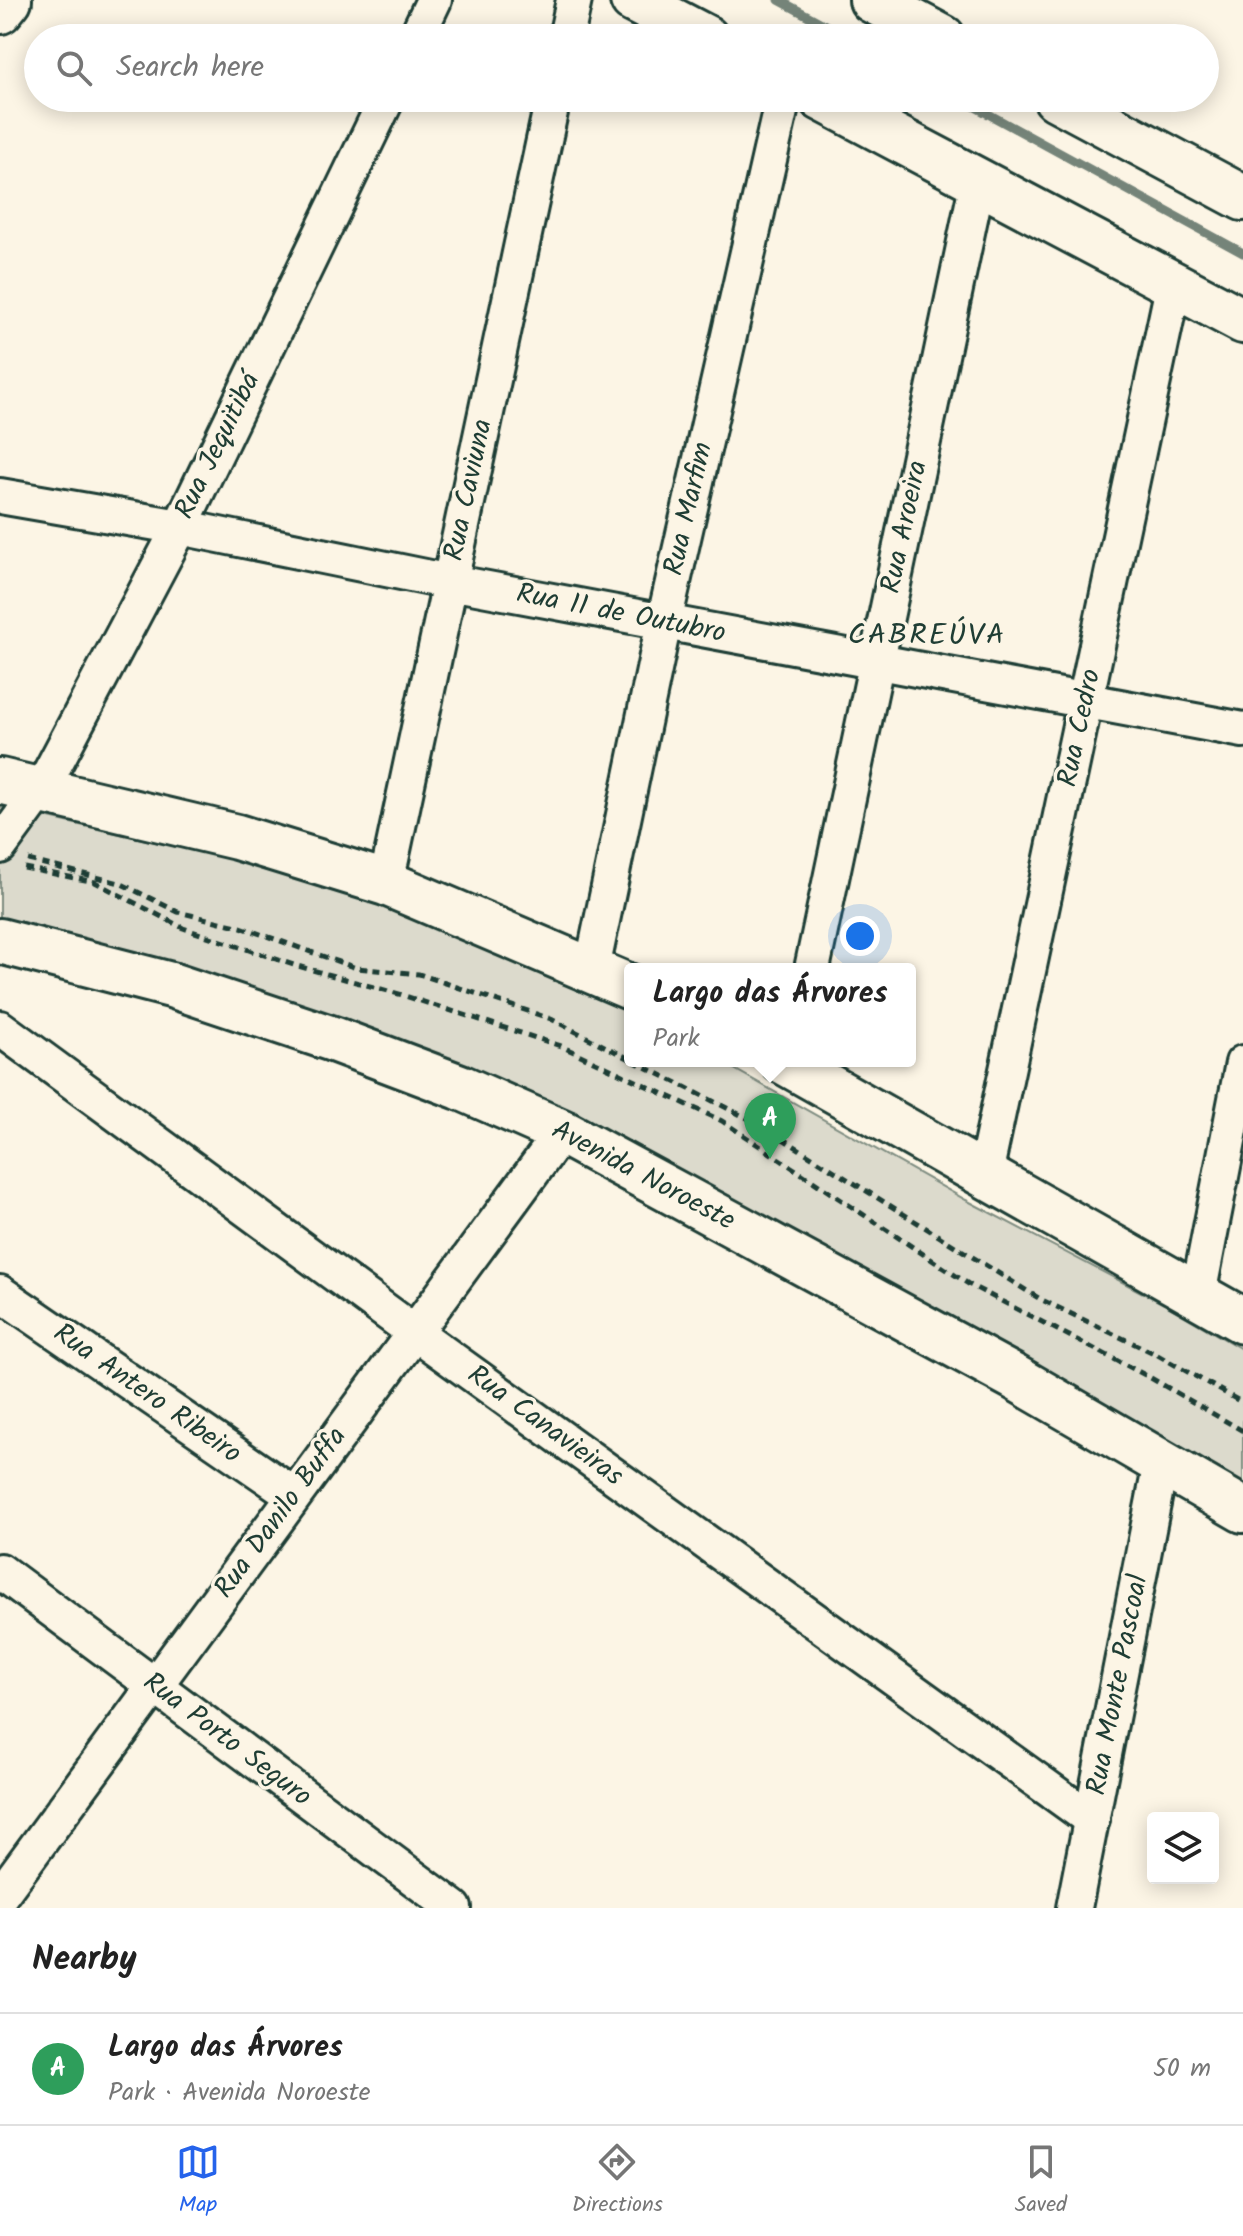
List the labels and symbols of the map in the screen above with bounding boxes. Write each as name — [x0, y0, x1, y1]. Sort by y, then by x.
street label: Rua Jequitibá — [163, 362, 274, 527]
street label: Rua Caviuna — [432, 415, 506, 565]
street label: Rua Marfim — [652, 438, 726, 580]
street label: Rua Aroeira — [869, 456, 941, 598]
street label: Rua 11 de Outubro — [512, 572, 730, 656]
district label: CABREÚVA — [848, 612, 1006, 660]
street label: Rua Cedro — [1046, 665, 1114, 791]
your location — [840, 916, 880, 956]
pin: A — [744, 1093, 796, 1159]
street label: Avenida Noroeste — [543, 1109, 743, 1244]
street label: Rua Antero Ribeiro — [43, 1312, 251, 1476]
street label: Rua Canavieiras — [457, 1354, 633, 1498]
street label: Rua Danilo Buffa — [203, 1418, 359, 1608]
street label: Rua Monte Pascoal — [1075, 1571, 1161, 1799]
street label: Rua Porto Seguro — [133, 1661, 321, 1819]

